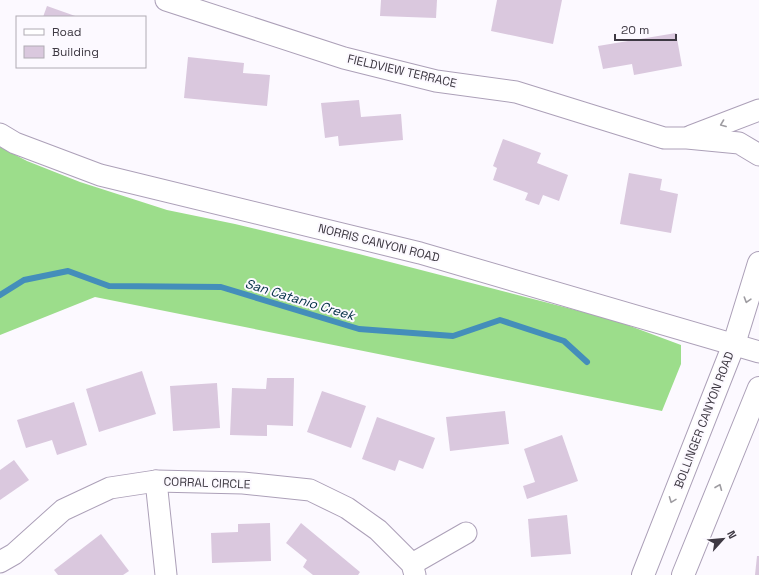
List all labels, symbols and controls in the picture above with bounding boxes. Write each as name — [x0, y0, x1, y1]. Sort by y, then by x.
legend — [16, 16, 146, 68]
scale bar — [615, 16, 676, 42]
text: 20 m — [621, 22, 649, 38]
text: Road — [52, 24, 81, 40]
text: Building — [52, 44, 99, 60]
street label: FIELDVIEW TERRACE — [346, 51, 458, 91]
one-way arrow — [719, 119, 726, 127]
street label: NORRIS CANYON ROAD — [317, 220, 441, 266]
water label: San Catanio Creek — [243, 275, 359, 325]
one-way arrow — [743, 297, 752, 304]
street label: BOLLINGER CANYON ROAD — [670, 349, 738, 491]
street label: CORRAL CIRCLE — [163, 473, 251, 493]
one-way arrow — [714, 484, 722, 491]
one-way arrow — [669, 497, 677, 504]
north arrow — [703, 519, 743, 559]
text: N — [724, 528, 740, 541]

